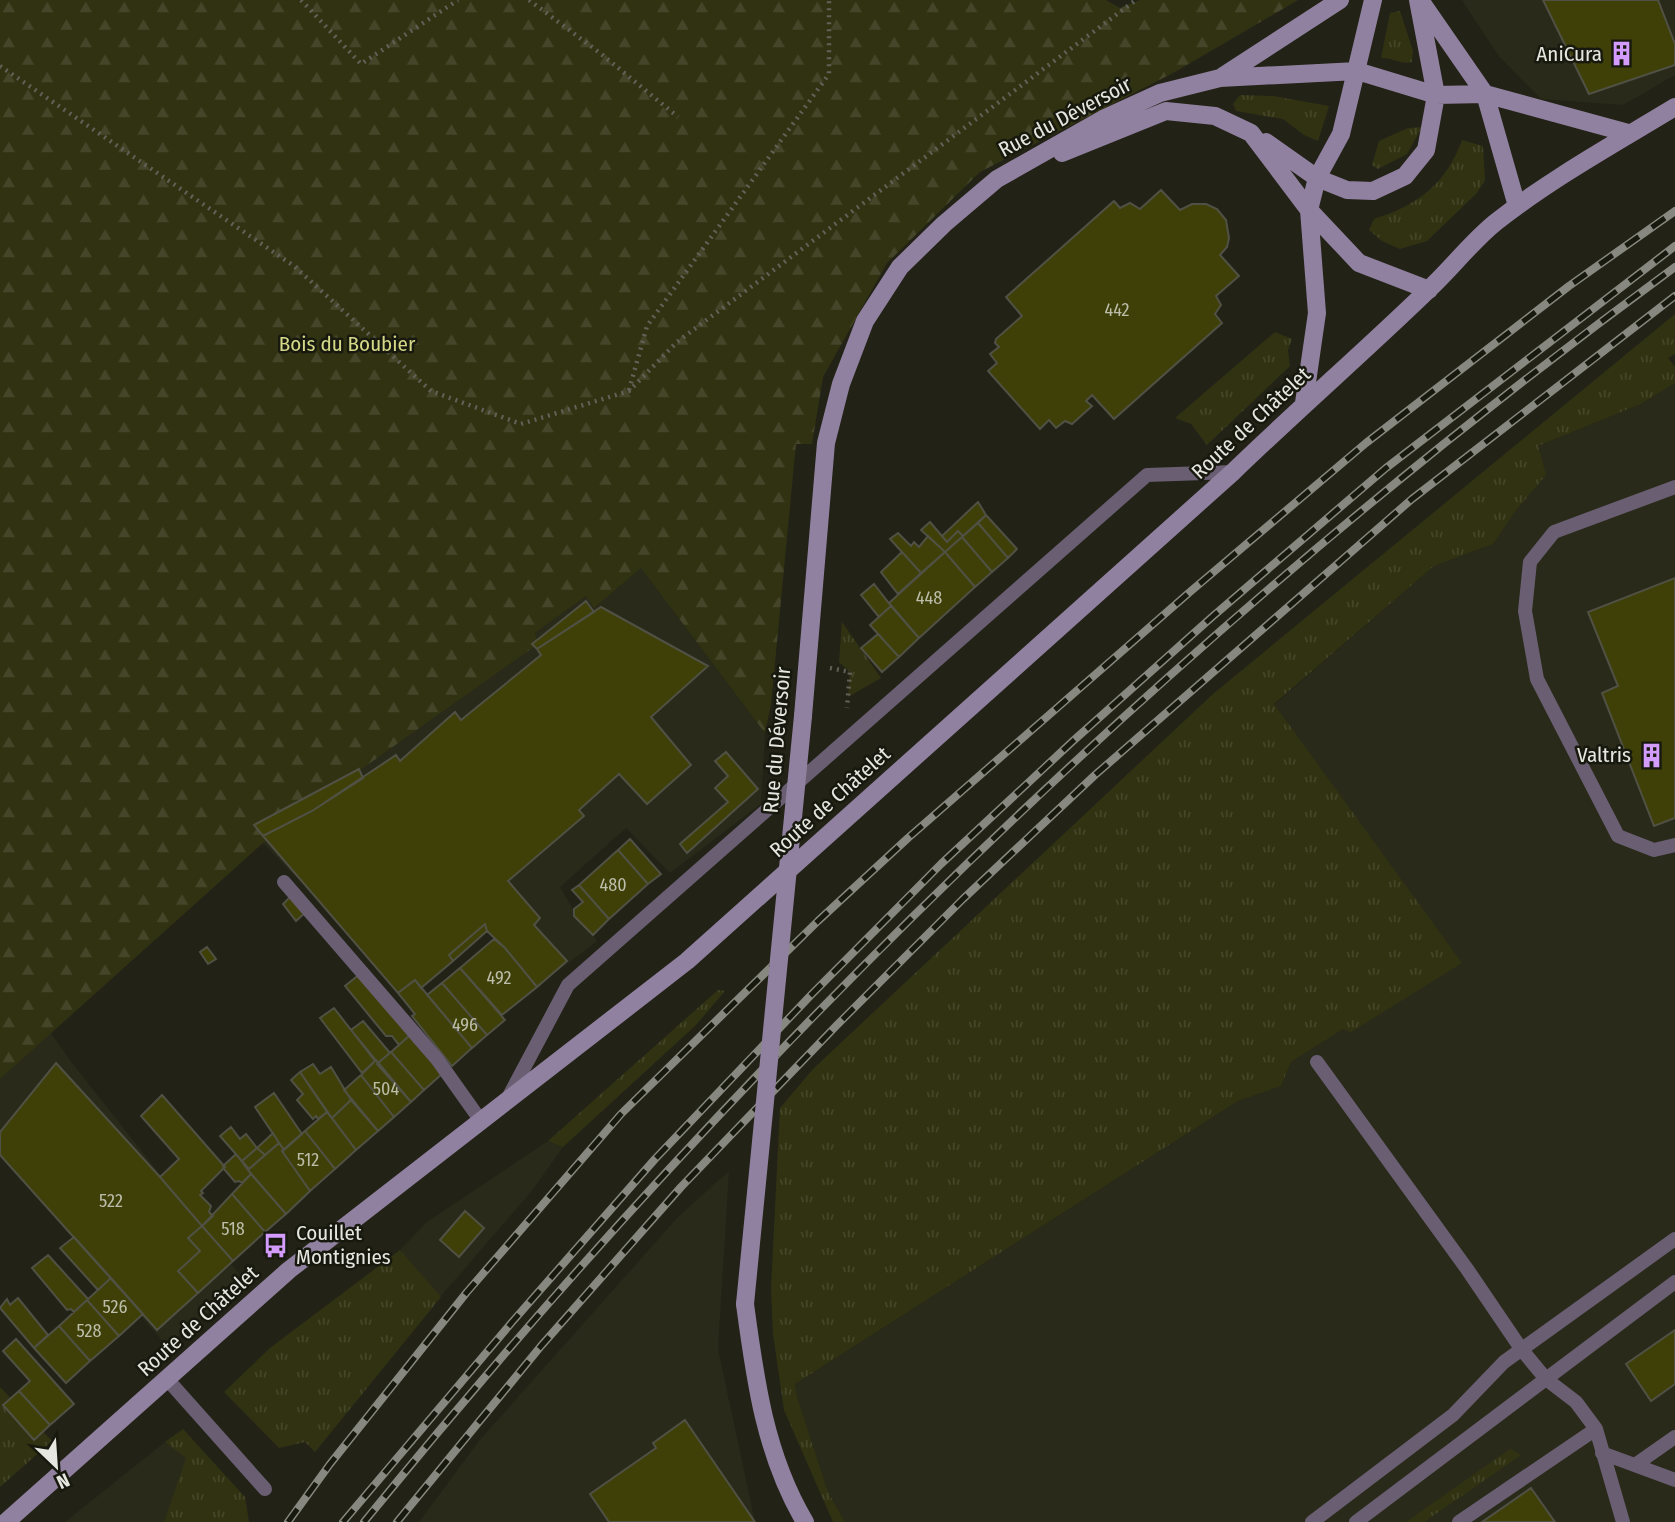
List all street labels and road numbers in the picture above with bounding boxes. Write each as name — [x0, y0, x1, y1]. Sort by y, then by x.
street label: Rue du Déversoir — [994, 71, 1136, 163]
street label: Route de Châtelet — [1186, 361, 1316, 485]
street label: Rue du Déversoir — [758, 665, 796, 814]
street label: Route de Châtelet — [764, 741, 896, 863]
street label: Route de Châtelet — [132, 1260, 264, 1382]

